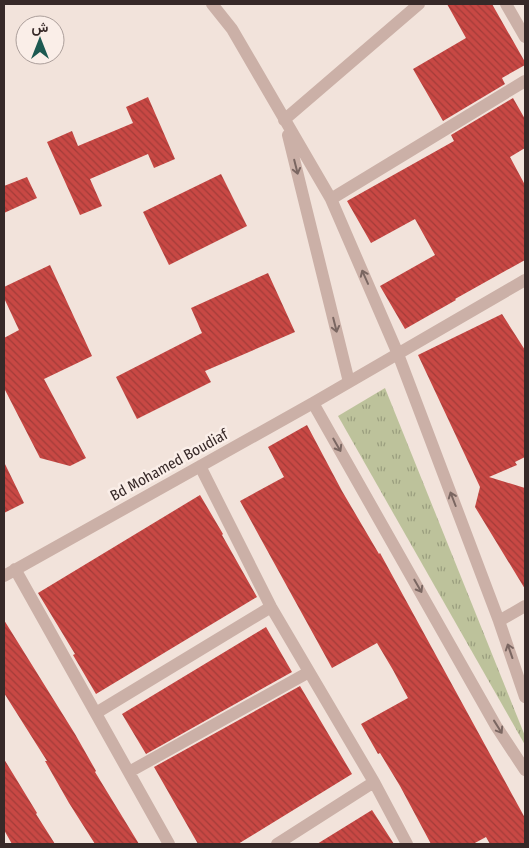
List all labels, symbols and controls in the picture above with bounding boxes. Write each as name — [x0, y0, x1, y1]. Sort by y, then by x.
north arrow — [15, 15, 65, 65]
text: ش — [32, 19, 49, 36]
one-way arrow — [292, 159, 301, 175]
one-way arrow — [359, 270, 369, 285]
one-way arrow — [331, 317, 340, 333]
street label: Bd Mohamed Boudiaf — [107, 424, 232, 505]
one-way arrow — [333, 437, 342, 452]
one-way arrow — [448, 492, 457, 507]
one-way arrow — [413, 578, 423, 593]
one-way arrow — [504, 643, 514, 659]
one-way arrow — [493, 720, 503, 734]

